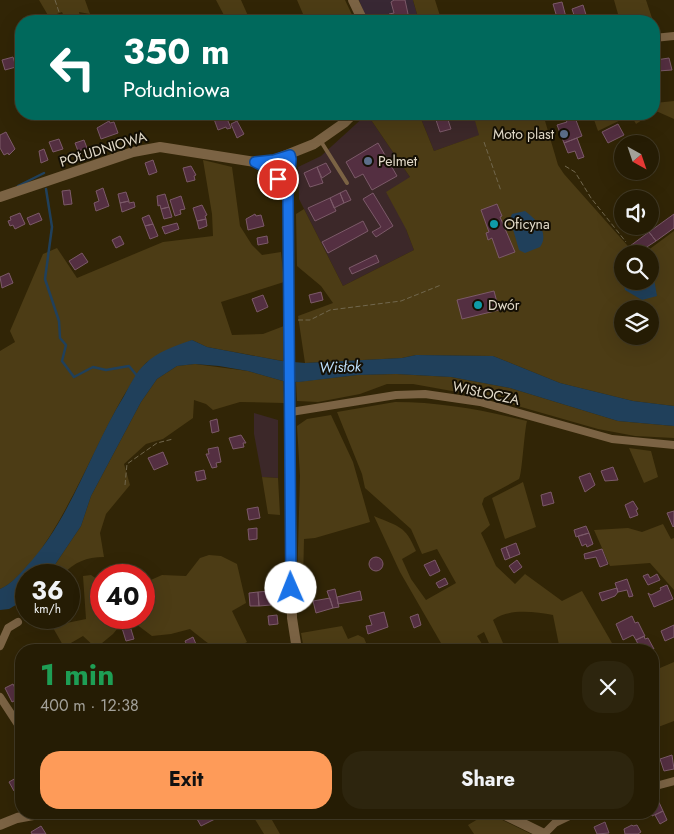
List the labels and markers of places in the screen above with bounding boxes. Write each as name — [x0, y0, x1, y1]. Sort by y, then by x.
place label: Moto plast — [493, 124, 555, 144]
marker: Moto plast — [558, 128, 570, 140]
place label: Pelmet — [378, 151, 418, 171]
marker: Pelmet — [362, 155, 374, 167]
pin — [257, 158, 299, 200]
place label: Oficyna — [504, 214, 550, 234]
marker: Oficyna — [488, 218, 500, 230]
place label: Dwór — [488, 295, 520, 315]
marker: Dwór — [472, 299, 484, 311]

